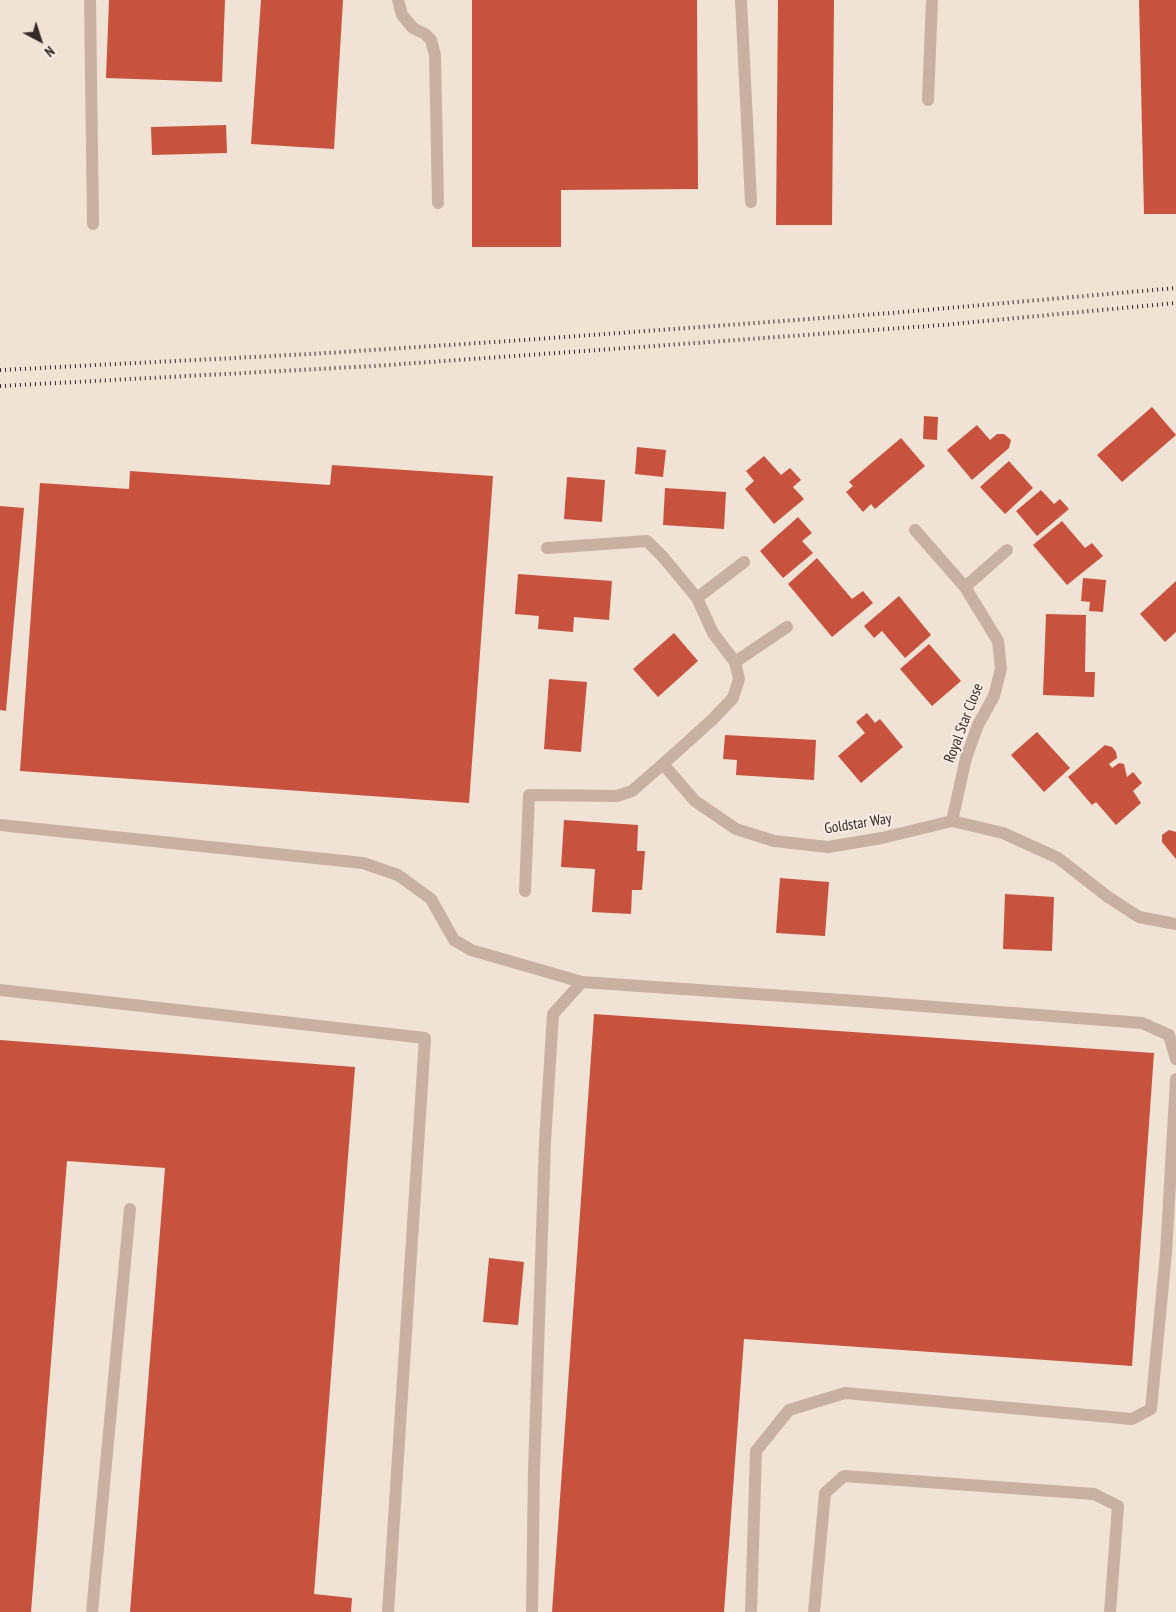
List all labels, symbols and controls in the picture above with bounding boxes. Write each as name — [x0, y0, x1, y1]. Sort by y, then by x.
north arrow — [15, 15, 65, 65]
text: N — [41, 42, 58, 61]
street label: Royal Star Close — [941, 681, 987, 765]
street label: Goldstar Way — [823, 810, 893, 838]

